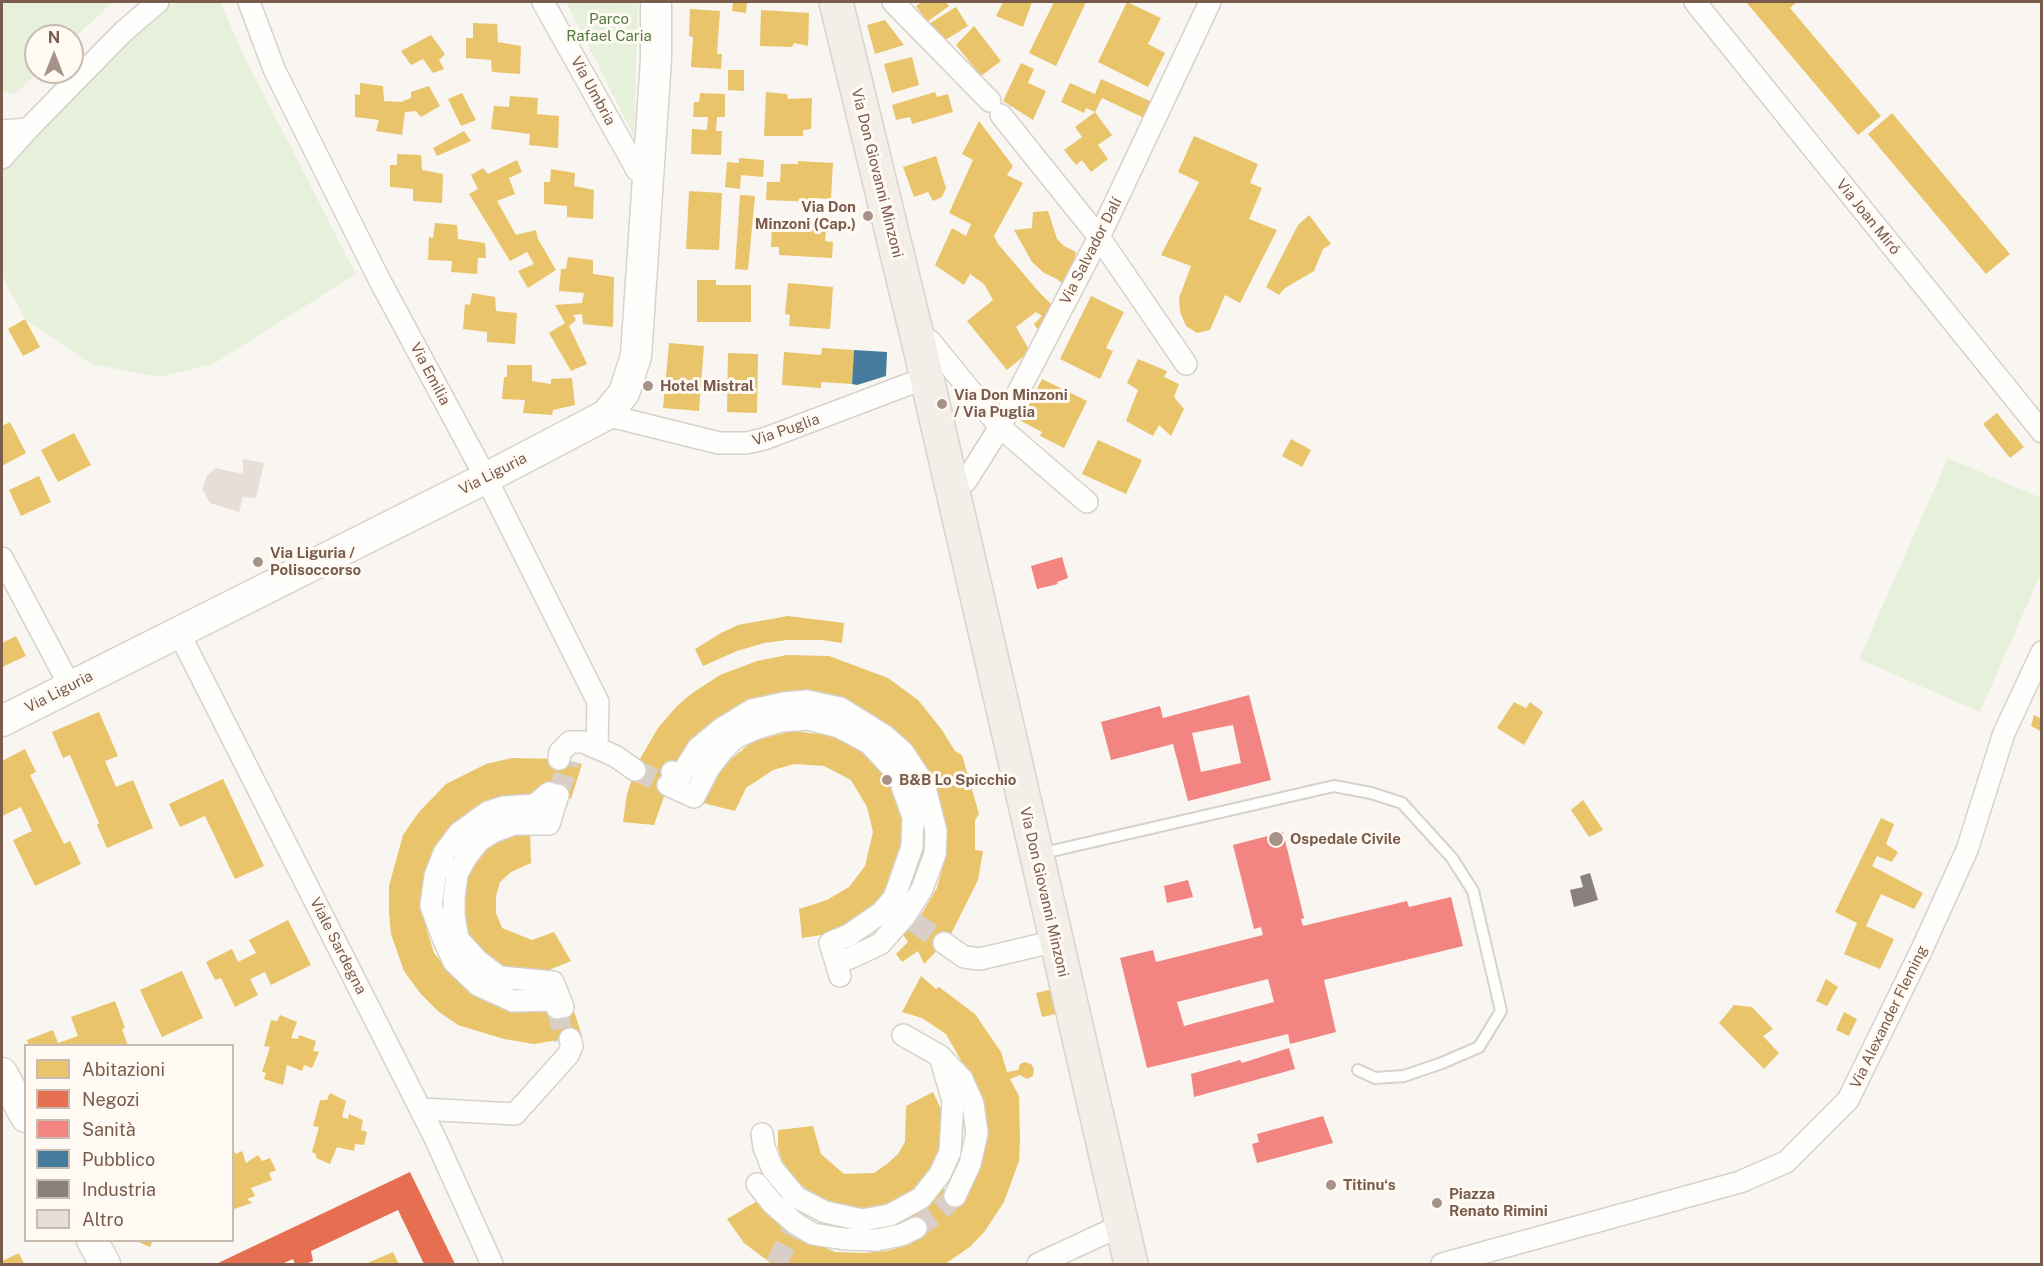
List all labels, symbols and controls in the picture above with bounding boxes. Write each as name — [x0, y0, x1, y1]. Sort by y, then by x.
park label: Parco Rafael Caria — [566, 10, 652, 45]
north arrow — [24, 24, 84, 84]
text: N — [48, 28, 60, 47]
street label: Via Umbria — [567, 53, 619, 129]
street label: Via Don Giovanni Minzoni — [847, 86, 907, 260]
street label: Via Joan Miró — [1832, 176, 1904, 258]
street label: Via Salvador Dalí — [1056, 194, 1126, 308]
place label: Via Don Minzoni (Cap.) — [755, 198, 856, 233]
marker: Via Don Minzoni (Cap.) — [861, 209, 875, 223]
street label: Via Emilia — [406, 340, 454, 408]
place label: Hotel Mistral — [660, 377, 754, 395]
marker: Hotel Mistral — [641, 379, 655, 393]
place label: Via Don Minzoni / Via Puglia — [954, 386, 1068, 421]
marker: Via Don Minzoni / Via Puglia — [935, 397, 949, 411]
street label: Via Puglia — [750, 410, 822, 450]
street label: Via Liguria — [456, 449, 530, 499]
place label: Via Liguria / Polisoccorso — [270, 544, 361, 579]
marker: Via Liguria / Polisoccorso — [251, 555, 265, 569]
street label: Via Liguria — [22, 667, 96, 717]
place label: B&B Lo Spicchio — [899, 771, 1016, 789]
marker: B&B Lo Spicchio — [880, 773, 894, 787]
street label: Via Don Giovanni Minzoni — [1016, 805, 1072, 979]
marker: Ospedale Civile — [1267, 830, 1285, 848]
place label: Ospedale Civile — [1290, 830, 1401, 848]
street label: Viale Sardegna — [306, 895, 370, 997]
street label: Via Alexander Fleming — [1847, 943, 1931, 1091]
legend — [24, 1044, 234, 1242]
text: Abitazioni — [82, 1059, 165, 1080]
text: Negozi — [82, 1089, 140, 1110]
text: Sanità — [82, 1119, 136, 1140]
text: Pubblico — [82, 1149, 155, 1170]
place label: Titinu‘s — [1343, 1176, 1396, 1194]
marker: Titinu‘s — [1324, 1178, 1338, 1192]
text: Industria — [82, 1179, 156, 1200]
place label: Piazza Renato Rimini — [1449, 1185, 1548, 1220]
marker: Piazza Renato Rimini — [1430, 1196, 1444, 1210]
text: Altro — [82, 1209, 124, 1230]

